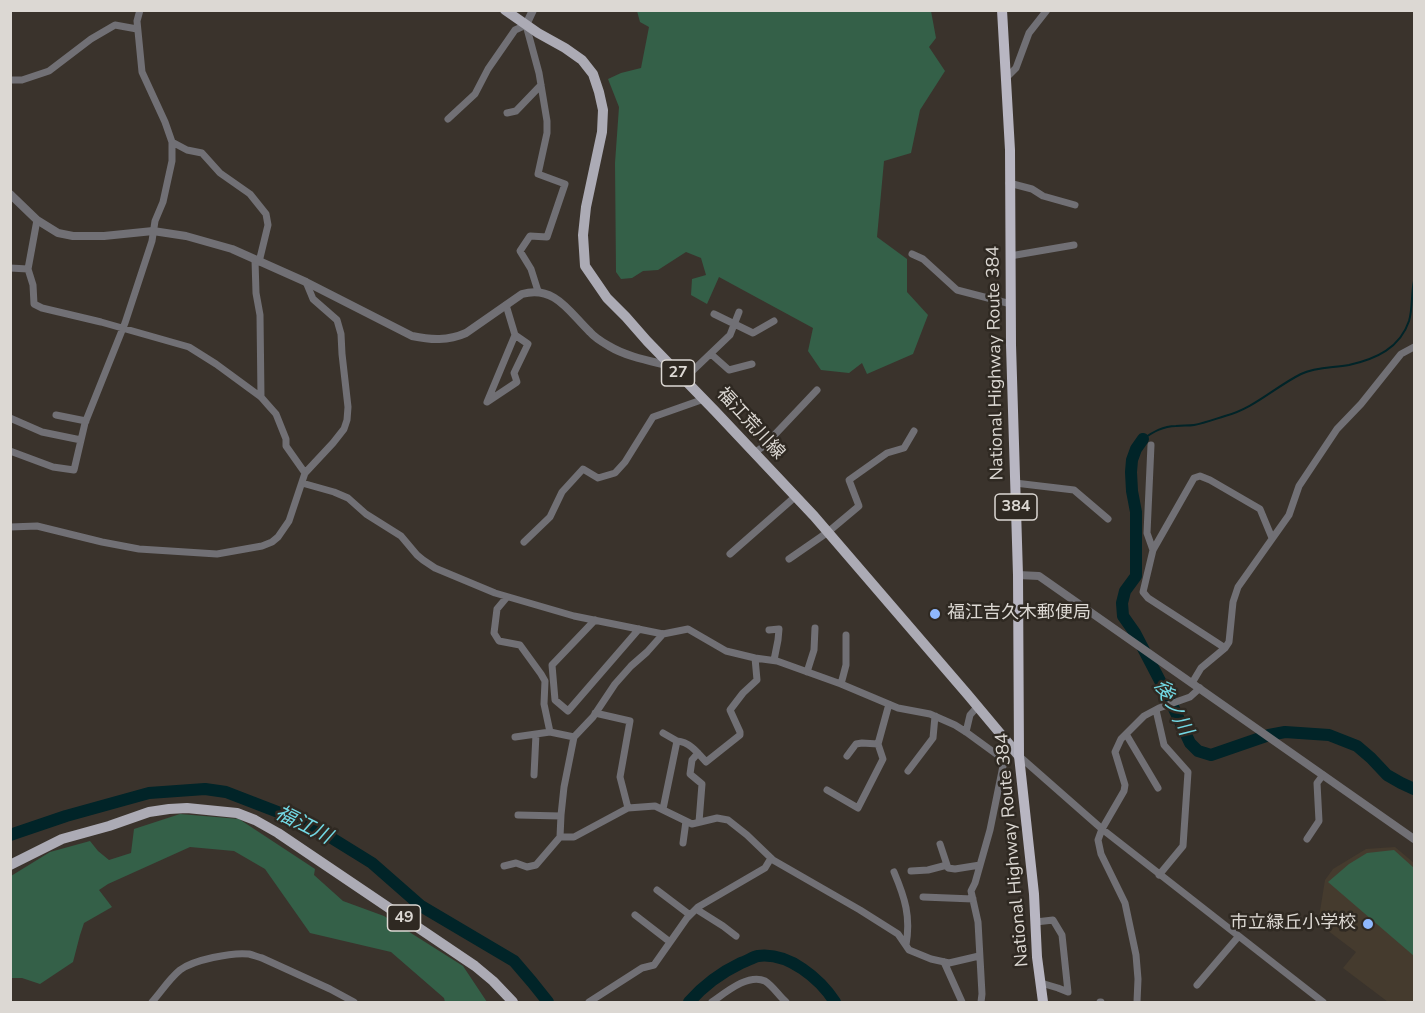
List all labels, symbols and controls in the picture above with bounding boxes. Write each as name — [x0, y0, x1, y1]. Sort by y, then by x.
street label: National Highway Route 384 — [983, 246, 1009, 480]
road number: 27 — [662, 360, 694, 386]
street label: 福江荒川線 — [711, 384, 789, 464]
road number: 384 — [995, 494, 1037, 520]
place label: 福江吉久木郵便局 — [947, 603, 1091, 625]
marker: 福江吉久木郵便局 — [928, 607, 942, 621]
water label: 後ノ川 — [1147, 676, 1197, 740]
street label: National Highway Route 384 — [992, 732, 1034, 968]
water label: 福江川 — [271, 802, 335, 850]
road number: 49 — [388, 905, 420, 931]
place label: 市立緑丘小学校 — [1230, 913, 1356, 935]
marker: 市立緑丘小学校 — [1361, 917, 1375, 931]

